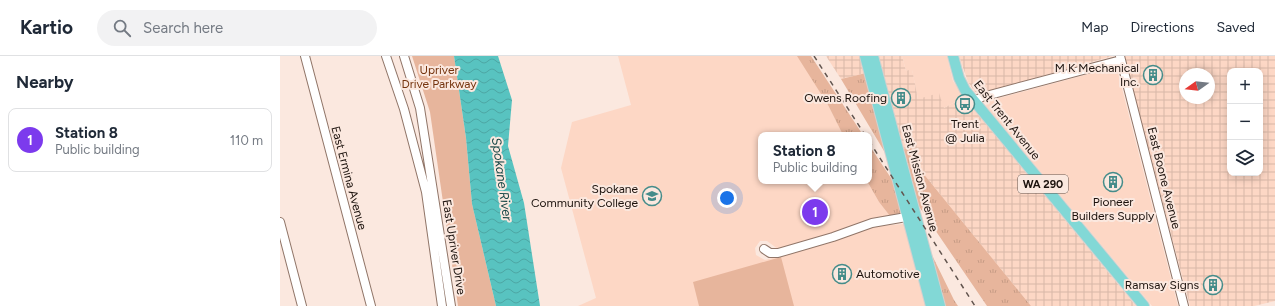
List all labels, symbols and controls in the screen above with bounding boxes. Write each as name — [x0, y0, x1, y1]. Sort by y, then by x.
search box — [97, 10, 377, 46]
text: Kartio — [20, 16, 73, 39]
icon: search — [111, 17, 133, 39]
text: Search here — [143, 19, 223, 37]
text: Map — [1081, 19, 1109, 36]
text: Directions — [1131, 19, 1194, 36]
text: Saved — [1216, 19, 1255, 36]
place label: M K Mechanical Inc. — [1055, 61, 1139, 89]
park label: Upriver Drive Parkway — [401, 63, 477, 91]
building icon: M K Mechanical Inc. — [1142, 64, 1164, 86]
north arrow — [1179, 68, 1215, 104]
map controls — [1227, 68, 1263, 176]
button: + — [1227, 68, 1263, 104]
text: Nearby — [16, 72, 74, 92]
street label: East Trent Avenue — [971, 78, 1043, 163]
building icon: Owens Roofing — [890, 87, 912, 109]
place label: Owens Roofing — [804, 91, 887, 105]
bus stop icon: Trent @ Julia — [954, 93, 976, 115]
button: − — [1227, 104, 1263, 140]
place label: Trent @ Julia — [945, 117, 985, 145]
street label: East Mission Avenue — [899, 123, 941, 234]
text: Station 8 — [55, 124, 118, 142]
street label: East Ermina Avenue — [328, 125, 370, 232]
street label: East Boone Avenue — [1145, 126, 1184, 231]
popup — [758, 132, 872, 184]
text: 1 — [27, 133, 33, 148]
text: 110 m — [230, 133, 263, 148]
water label: Spokane River — [489, 136, 515, 222]
button: layers — [1227, 140, 1263, 176]
text: Public building — [55, 142, 140, 157]
text: Station 8 — [773, 142, 836, 160]
text: Public building — [773, 160, 857, 175]
building icon: Pioneer Builders Supply — [1102, 171, 1124, 193]
road number: WA 290 — [1018, 175, 1068, 193]
place label: Spokane Community College — [531, 182, 638, 210]
school or university icon: Spokane Community College — [641, 185, 663, 207]
your location — [717, 188, 737, 208]
place label: Pioneer Builders Supply — [1072, 195, 1155, 223]
pin: 1 — [802, 197, 828, 227]
street label: East Upriver Drive — [440, 198, 469, 296]
building icon: Automotive — [831, 263, 853, 285]
place label: Automotive — [856, 267, 920, 281]
building icon: Ramsay Signs — [1202, 274, 1224, 296]
place label: Ramsay Signs — [1125, 278, 1199, 292]

